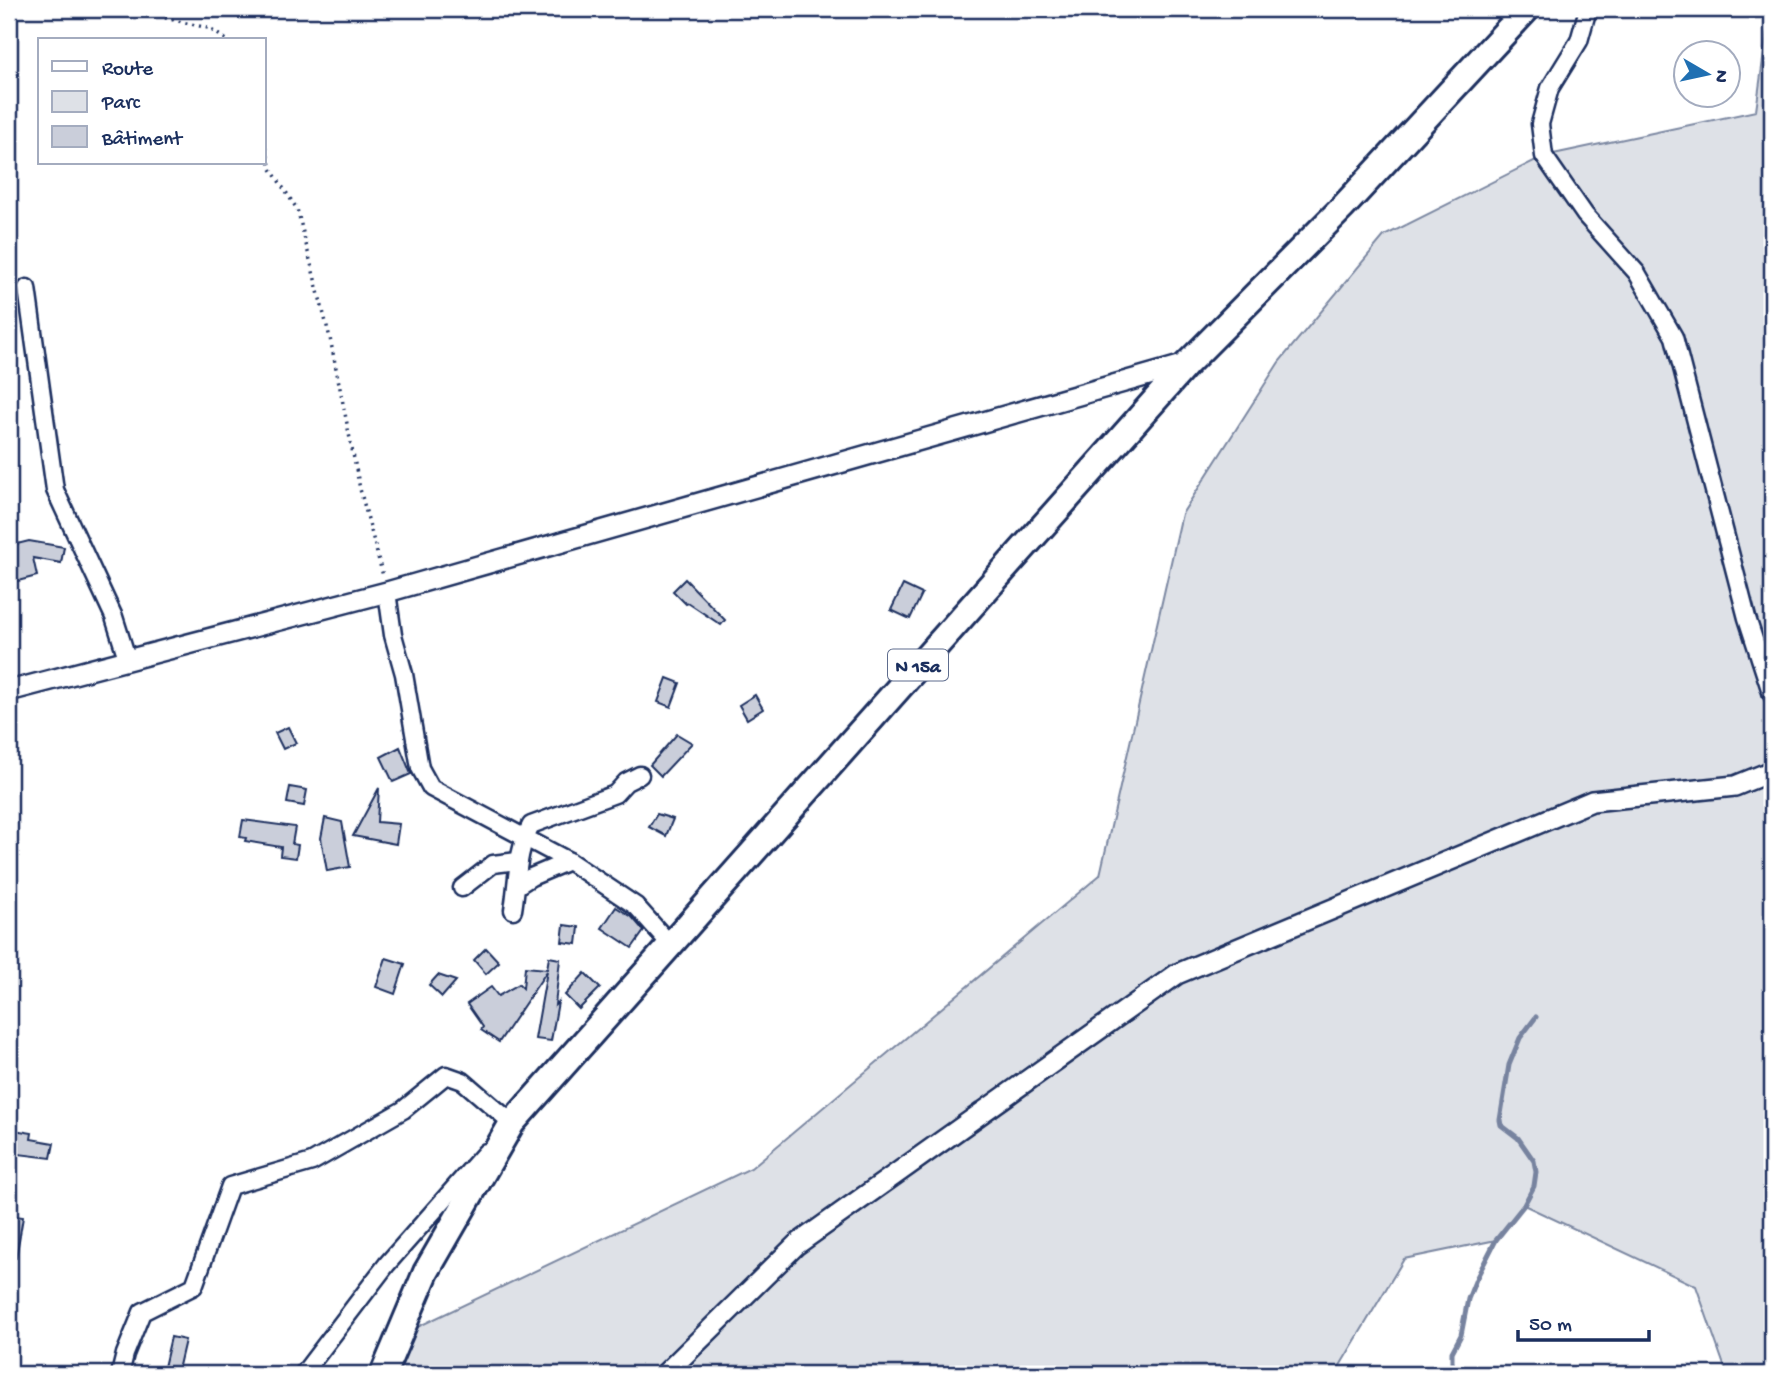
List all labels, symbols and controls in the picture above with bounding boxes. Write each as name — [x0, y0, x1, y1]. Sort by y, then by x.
legend — [38, 38, 266, 164]
north arrow — [1672, 38, 1742, 108]
text: Route — [102, 58, 154, 83]
text: N — [1708, 68, 1733, 84]
text: Parc — [101, 92, 141, 117]
text: Bâtiment — [101, 128, 184, 153]
road number: N 15a — [888, 650, 948, 680]
scale bar — [1518, 1299, 1650, 1343]
text: 50 m — [1529, 1314, 1572, 1339]

